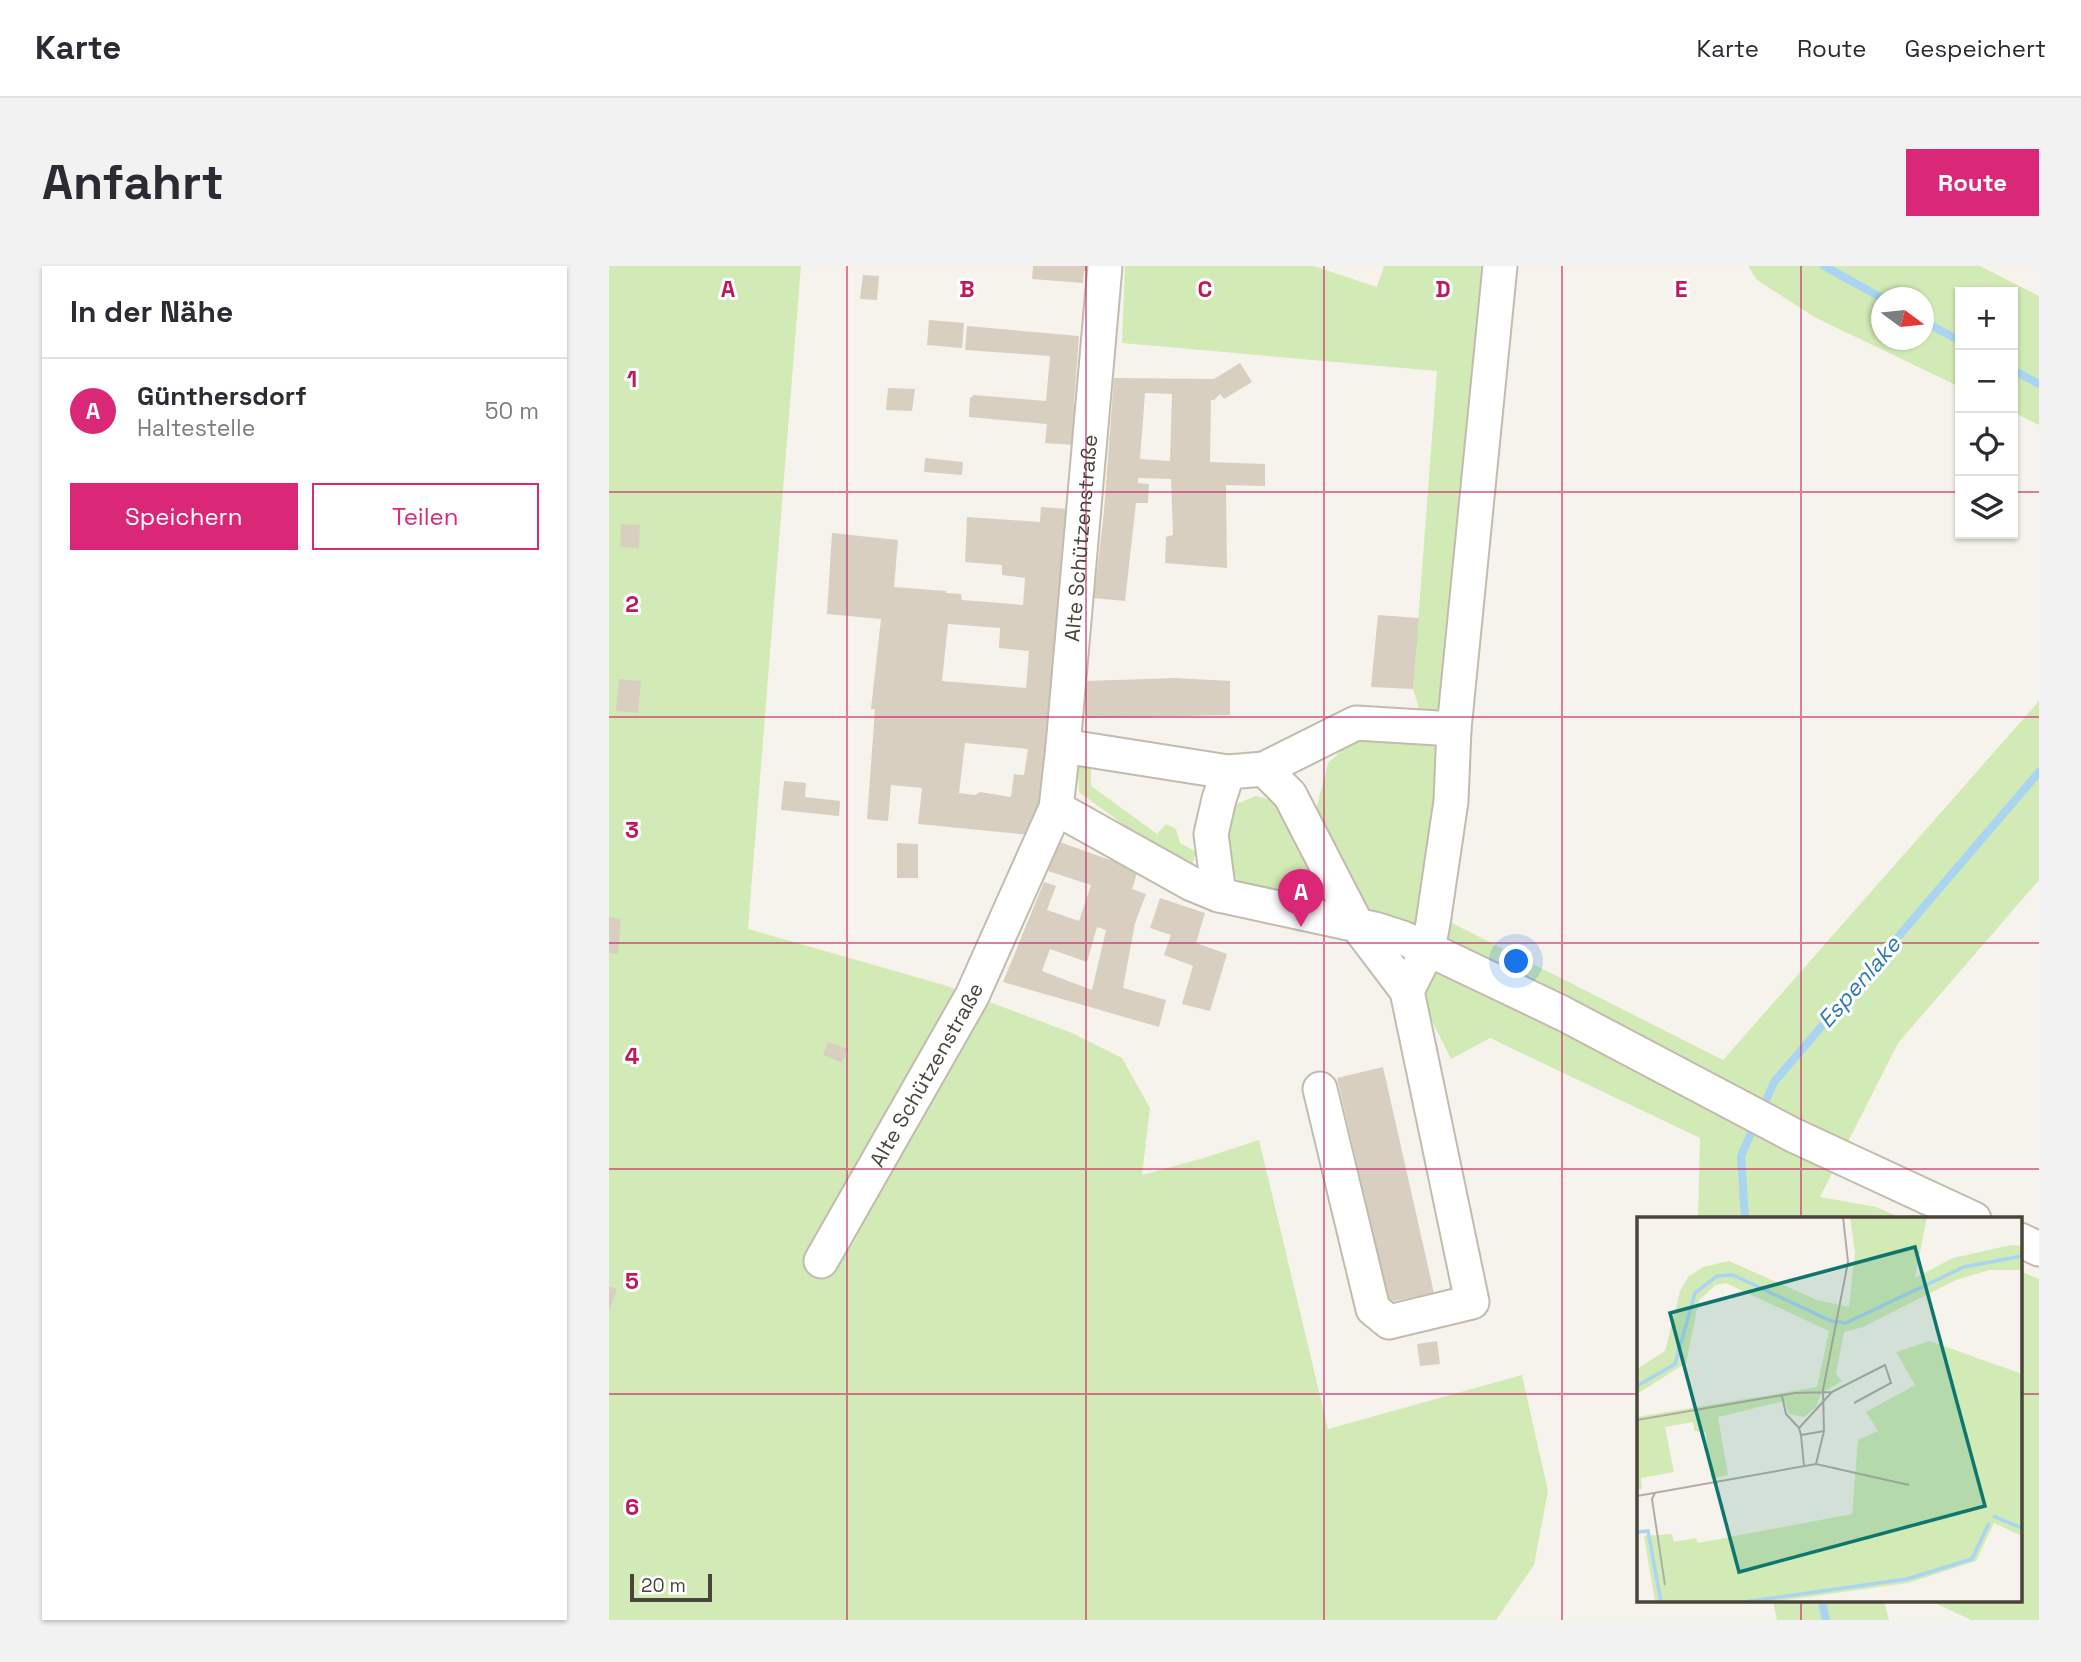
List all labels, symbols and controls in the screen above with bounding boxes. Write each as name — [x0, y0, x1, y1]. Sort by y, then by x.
text: Karte — [35, 27, 121, 69]
text: Karte — [1697, 33, 1759, 64]
text: Route — [1797, 33, 1866, 64]
text: Gespeichert — [1904, 33, 2046, 64]
button: Route — [1906, 149, 2039, 216]
text: Anfahrt — [42, 151, 224, 213]
text: A — [721, 274, 736, 304]
text: B — [959, 274, 975, 304]
text: C — [1198, 274, 1212, 304]
text: D — [1435, 274, 1451, 304]
text: E — [1675, 274, 1687, 304]
north arrow — [1871, 287, 1934, 350]
map controls — [1955, 287, 2018, 539]
button: + — [1955, 287, 2018, 350]
text: In der Nähe — [70, 292, 233, 331]
button: − — [1955, 350, 2018, 413]
text: 1 — [627, 364, 637, 394]
text: Günthersdorf — [137, 379, 307, 413]
text: A — [86, 396, 100, 426]
text: 50 m — [485, 396, 539, 426]
text: Haltestelle — [137, 413, 255, 443]
button: locate — [1955, 413, 2018, 476]
street label: Alte Schützenstraße — [1058, 433, 1103, 643]
button: layers — [1955, 476, 2018, 539]
button: Speichern — [70, 483, 298, 550]
button: Teilen — [312, 483, 539, 550]
text: 2 — [625, 589, 639, 619]
text: 3 — [625, 815, 639, 845]
pin: A — [1278, 869, 1324, 927]
water label: Espenlake — [1811, 929, 1908, 1034]
your location — [1499, 944, 1533, 978]
street label: Alte Schützenstraße — [863, 978, 989, 1172]
text: 4 — [625, 1041, 640, 1071]
inset map — [1637, 1217, 2021, 1602]
text: 5 — [625, 1266, 639, 1296]
text: 6 — [625, 1492, 639, 1522]
scale bar — [630, 1571, 712, 1603]
text: 20 m — [641, 1573, 686, 1598]

